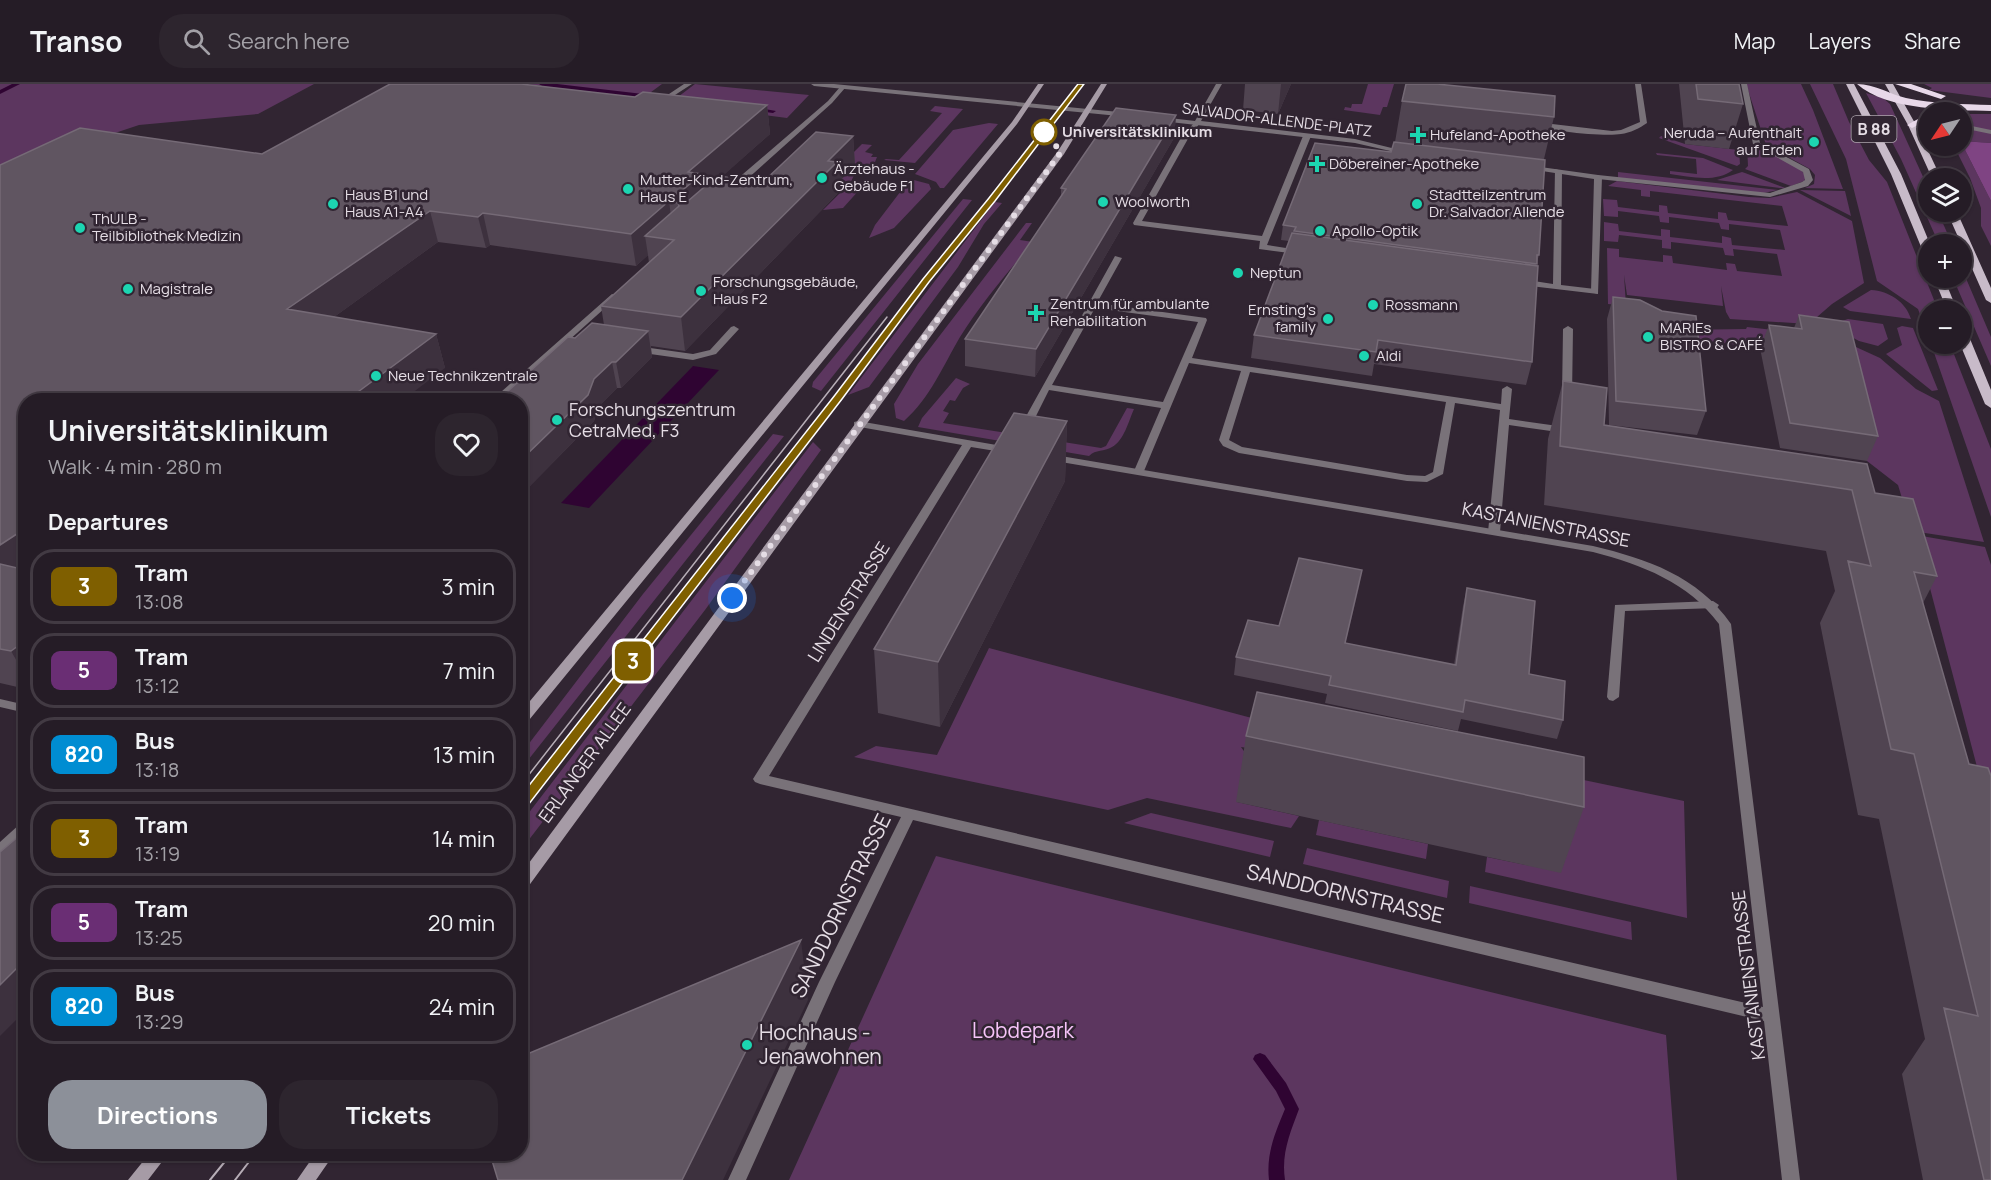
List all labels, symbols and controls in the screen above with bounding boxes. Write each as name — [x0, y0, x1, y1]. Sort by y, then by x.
search box — [159, 14, 579, 68]
text: Transo — [30, 22, 123, 60]
icon: search — [180, 25, 213, 58]
text: Search here — [228, 26, 350, 56]
text: Map — [1734, 27, 1775, 55]
text: Layers — [1808, 27, 1871, 55]
text: Share — [1904, 27, 1961, 55]
street label: SALVADOR-ALLENDE-PLATZ — [1181, 97, 1373, 142]
north arrow — [1918, 102, 1972, 156]
map controls — [1918, 102, 1972, 354]
road number: B 88 — [1852, 116, 1896, 142]
marker: Universitätsklinikum — [1031, 119, 1057, 145]
place label: Universitätsklinikum — [1062, 121, 1212, 142]
place label: Neruda – Aufenthalt auf Erden — [1664, 122, 1802, 160]
place label: Hufeland-Apotheke — [1430, 124, 1566, 145]
marker: Hufeland-Apotheke — [1411, 128, 1425, 142]
marker: Neruda – Aufenthalt auf Erden — [1807, 135, 1821, 149]
place label: Döbereiner-Apotheke — [1329, 153, 1479, 174]
marker: Döbereiner-Apotheke — [1310, 157, 1324, 171]
place label: Ärztehaus - Gebäude F1 — [834, 158, 915, 196]
button: layers — [1918, 168, 1972, 222]
place label: Mutter-Kind-Zentrum, Haus E — [640, 169, 793, 207]
marker: Ärztehaus - Gebäude F1 — [815, 171, 829, 185]
marker: Mutter-Kind-Zentrum, Haus E — [621, 182, 635, 196]
place label: Haus B1 und Haus A1-A4 — [345, 184, 428, 222]
place label: Stadtteilzentrum Dr. Salvador Allende — [1429, 184, 1565, 222]
place label: Woolworth — [1115, 191, 1190, 212]
marker: Woolworth — [1096, 195, 1110, 209]
marker: Haus B1 und Haus A1-A4 — [326, 197, 340, 211]
marker: Stadtteilzentrum Dr. Salvador Allende — [1410, 197, 1424, 211]
place label: ThULB - Teilbibliothek Medizin — [92, 208, 241, 246]
place label: Apollo-Optik — [1332, 220, 1419, 241]
marker: ThULB - Teilbibliothek Medizin — [73, 221, 87, 235]
marker: Apollo-Optik — [1313, 224, 1327, 238]
button: + — [1918, 234, 1972, 288]
place label: Neptun — [1250, 262, 1302, 283]
marker: Neptun — [1231, 266, 1245, 280]
place label: Forschungsgebäude, Haus F2 — [713, 271, 859, 309]
place label: Magistrale — [140, 278, 213, 299]
marker: Magistrale — [121, 282, 135, 296]
marker: Forschungsgebäude, Haus F2 — [694, 284, 708, 298]
place label: Zentrum für ambulante Rehabilitation — [1050, 293, 1210, 331]
place label: Rossmann — [1385, 294, 1458, 315]
marker: Rossmann — [1366, 298, 1380, 312]
place label: Ernsting's family — [1248, 299, 1316, 337]
button: − — [1918, 300, 1972, 354]
marker: Zentrum für ambulante Rehabilitation — [1027, 304, 1045, 322]
marker: Ernsting's family — [1321, 312, 1335, 326]
place label: MARIEs BISTRO & CAFÉ — [1660, 317, 1763, 355]
marker: MARIEs BISTRO & CAFÉ — [1641, 330, 1655, 344]
place label: Aldi — [1376, 345, 1401, 366]
marker: Aldi — [1357, 349, 1371, 363]
place label: Neue Technikzentrale — [388, 365, 538, 386]
marker: Neue Technikzentrale — [369, 369, 383, 383]
place label: Forschungszentrum CetraMed, F3 — [569, 397, 736, 442]
text: Universitätsklinikum — [48, 411, 328, 449]
button: heart — [435, 413, 498, 476]
marker: Forschungszentrum CetraMed, F3 — [550, 413, 564, 427]
text: Walk · 4 min · 280 m — [48, 453, 222, 480]
street label: KASTANIENSTRASSE — [1460, 496, 1632, 552]
text: Departures — [48, 507, 168, 537]
street label: LINDENSTRASSE — [802, 537, 895, 666]
text: Tram — [135, 558, 188, 588]
text: 3 — [78, 572, 90, 600]
text: 3 min — [442, 572, 495, 602]
your location — [717, 583, 747, 613]
text: 13:08 — [135, 588, 184, 615]
text: Tram — [135, 642, 188, 672]
line badge: 3 — [614, 642, 652, 680]
text: 3 — [627, 647, 639, 675]
text: 5 — [78, 656, 90, 684]
text: 7 min — [443, 656, 495, 686]
text: 13:12 — [135, 672, 179, 699]
street label: ERLANGER ALLEE — [533, 698, 636, 827]
text: Bus — [135, 726, 175, 756]
text: 820 — [64, 740, 104, 768]
text: 13 min — [433, 740, 495, 770]
text: 13:18 — [135, 756, 179, 783]
street label: SANDDORNSTRASSE — [783, 809, 897, 1002]
text: Tram — [135, 810, 188, 840]
text: 3 — [78, 824, 90, 852]
text: 14 min — [432, 824, 495, 854]
text: 13:19 — [135, 840, 180, 867]
street label: SANDDORNSTRASSE — [1244, 857, 1447, 929]
street label: KASTANIENSTRASSE — [1726, 889, 1770, 1061]
text: Tram — [135, 894, 188, 924]
text: 5 — [78, 908, 90, 936]
text: 20 min — [428, 908, 495, 938]
text: 13:25 — [135, 924, 183, 951]
text: Bus — [135, 978, 175, 1008]
text: 820 — [64, 992, 104, 1020]
text: 24 min — [429, 992, 495, 1022]
text: 13:29 — [135, 1008, 184, 1035]
park label: Lobdepark — [972, 1016, 1075, 1044]
place label: Hochhaus - Jenawohnen — [759, 1018, 882, 1070]
marker: Hochhaus - Jenawohnen — [740, 1038, 754, 1052]
button: Directions — [48, 1080, 267, 1149]
button: Tickets — [279, 1080, 498, 1149]

